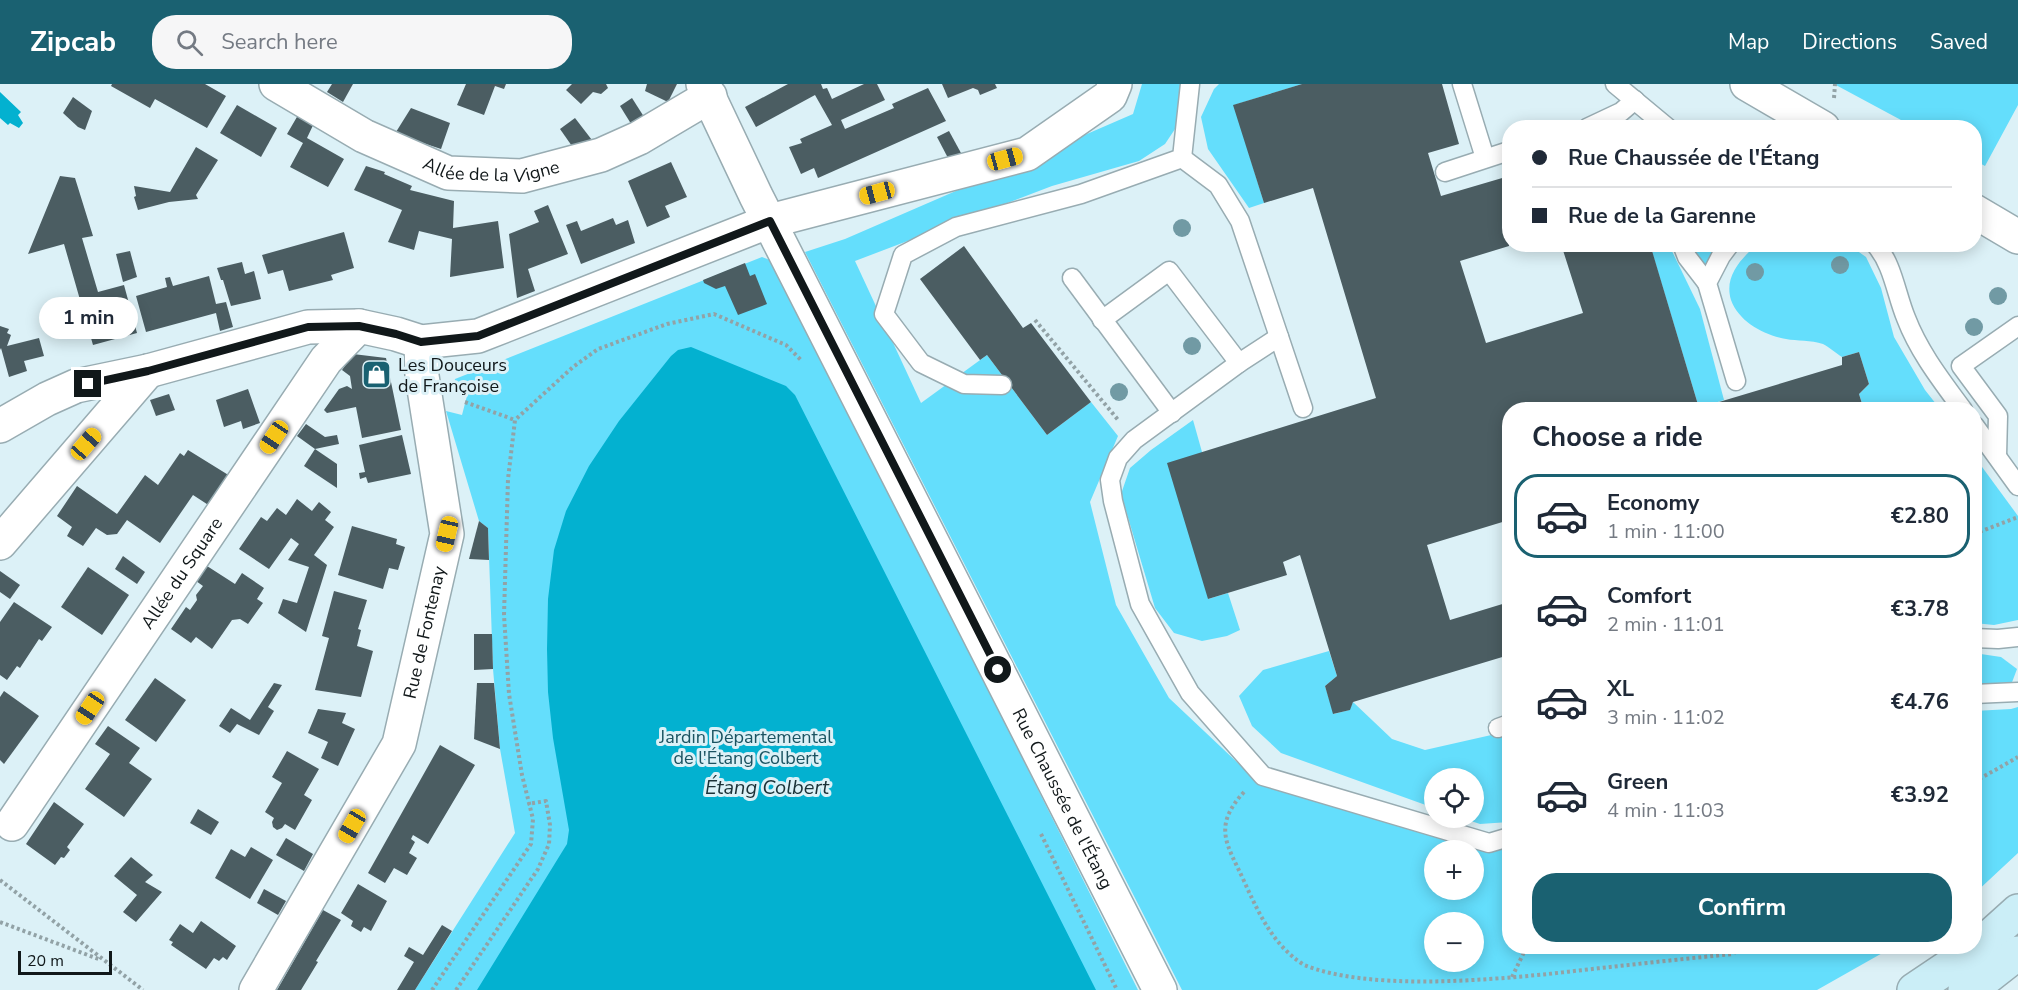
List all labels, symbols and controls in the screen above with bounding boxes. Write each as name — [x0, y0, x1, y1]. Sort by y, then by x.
search box — [152, 15, 572, 69]
text: Zipcab — [30, 23, 116, 61]
icon: search — [173, 26, 206, 59]
text: Search here — [221, 27, 338, 57]
text: Map — [1728, 28, 1769, 56]
text: Directions — [1802, 28, 1897, 56]
text: Saved — [1930, 28, 1988, 56]
text: Rue Chaussée de l'Étang — [1568, 143, 1820, 173]
car — [985, 146, 1025, 172]
street label: Allée de la Vigne — [419, 151, 562, 188]
car — [857, 180, 897, 206]
text: Rue de la Garenne — [1568, 201, 1756, 231]
callout: 1 min — [38, 297, 138, 339]
text: 1 min — [63, 304, 114, 331]
place label: Les Douceurs de Françoise — [398, 353, 507, 398]
shop icon: Les Douceurs de Françoise — [361, 359, 393, 391]
route end — [74, 370, 101, 397]
car — [256, 417, 292, 457]
text: Choose a ride — [1532, 419, 1703, 456]
car — [67, 425, 105, 463]
text: Economy — [1607, 488, 1699, 518]
icon: car — [1535, 489, 1589, 543]
text: €2.80 — [1891, 501, 1949, 531]
street label: Allée du Square — [135, 513, 228, 634]
car — [434, 514, 460, 554]
text: 1 min · 11:00 — [1607, 518, 1725, 545]
street label: Rue de Fontenay — [398, 563, 451, 701]
text: Comfort — [1607, 581, 1691, 611]
icon: car — [1535, 582, 1589, 636]
text: €3.78 — [1891, 594, 1949, 624]
text: 2 min · 11:01 — [1607, 611, 1725, 638]
route start — [984, 656, 1011, 683]
text: XL — [1607, 674, 1634, 704]
icon: car — [1535, 675, 1589, 729]
text: €4.76 — [1891, 687, 1949, 717]
car — [72, 688, 108, 728]
street label: Rue Chaussée de l'Étang — [1007, 704, 1119, 893]
text: 3 min · 11:02 — [1607, 704, 1725, 731]
park label: Jardin Départemental de l'Étang Colbert — [658, 725, 833, 770]
text: Green — [1607, 767, 1668, 797]
map controls — [1424, 768, 1484, 972]
button: locate — [1424, 768, 1484, 828]
icon: car — [1535, 768, 1589, 822]
water label: Étang Colbert — [705, 774, 830, 801]
text: €3.92 — [1891, 780, 1949, 810]
text: 4 min · 11:03 — [1607, 797, 1725, 824]
car — [335, 806, 369, 846]
button: + — [1424, 840, 1484, 900]
button: Confirm — [1532, 873, 1952, 942]
button: − — [1424, 912, 1484, 972]
scale bar — [18, 948, 112, 976]
text: 20 m — [27, 950, 64, 972]

